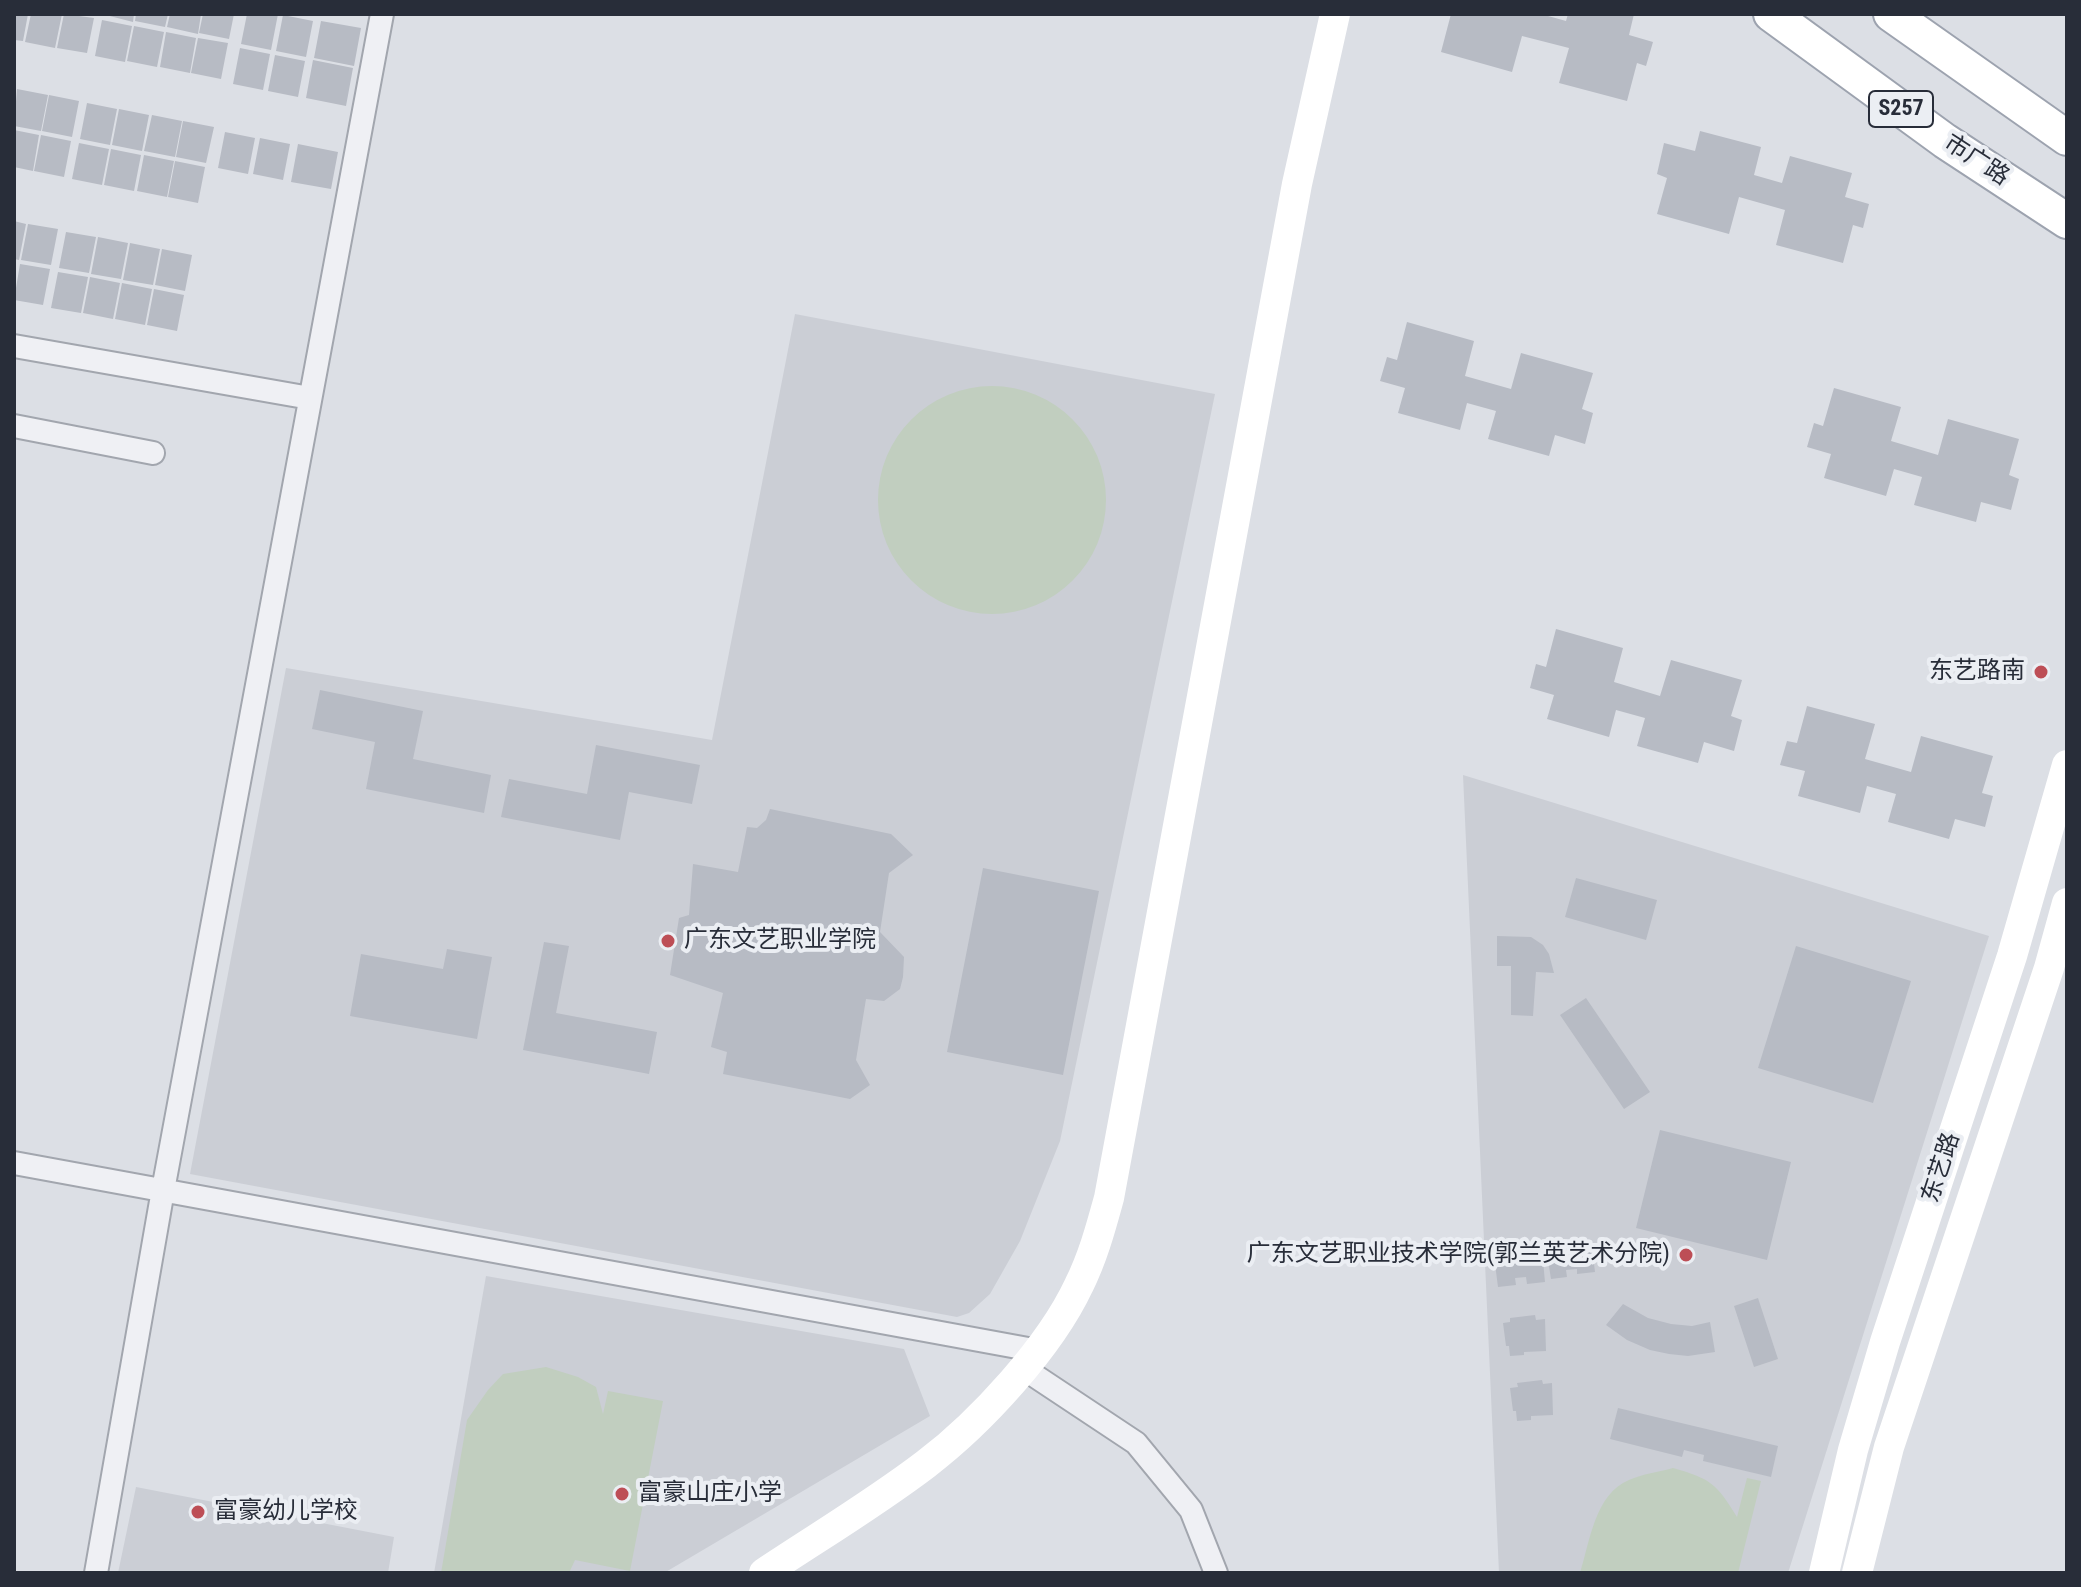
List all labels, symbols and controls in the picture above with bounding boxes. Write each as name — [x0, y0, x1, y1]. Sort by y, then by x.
road number: S257 — [1869, 91, 1933, 127]
street label: 市广路 — [1938, 129, 2014, 193]
place label: 东艺路南 — [1929, 658, 2025, 686]
marker: 东艺路南 — [2032, 663, 2050, 681]
place label: 广东文艺职业学院 — [684, 927, 876, 955]
marker: 广东文艺职业学院 — [659, 932, 677, 950]
street label: 东艺路 — [1917, 1129, 1967, 1207]
place label: 广东文艺职业技术学院(郭兰英艺术分院) — [1247, 1241, 1670, 1269]
marker: 广东文艺职业技术学院(郭兰英艺术分院) — [1677, 1246, 1695, 1264]
place label: 富豪山庄小学 — [638, 1480, 782, 1508]
marker: 富豪山庄小学 — [613, 1485, 631, 1503]
place label: 富豪幼儿学校 — [214, 1498, 358, 1526]
marker: 富豪幼儿学校 — [189, 1503, 207, 1521]

